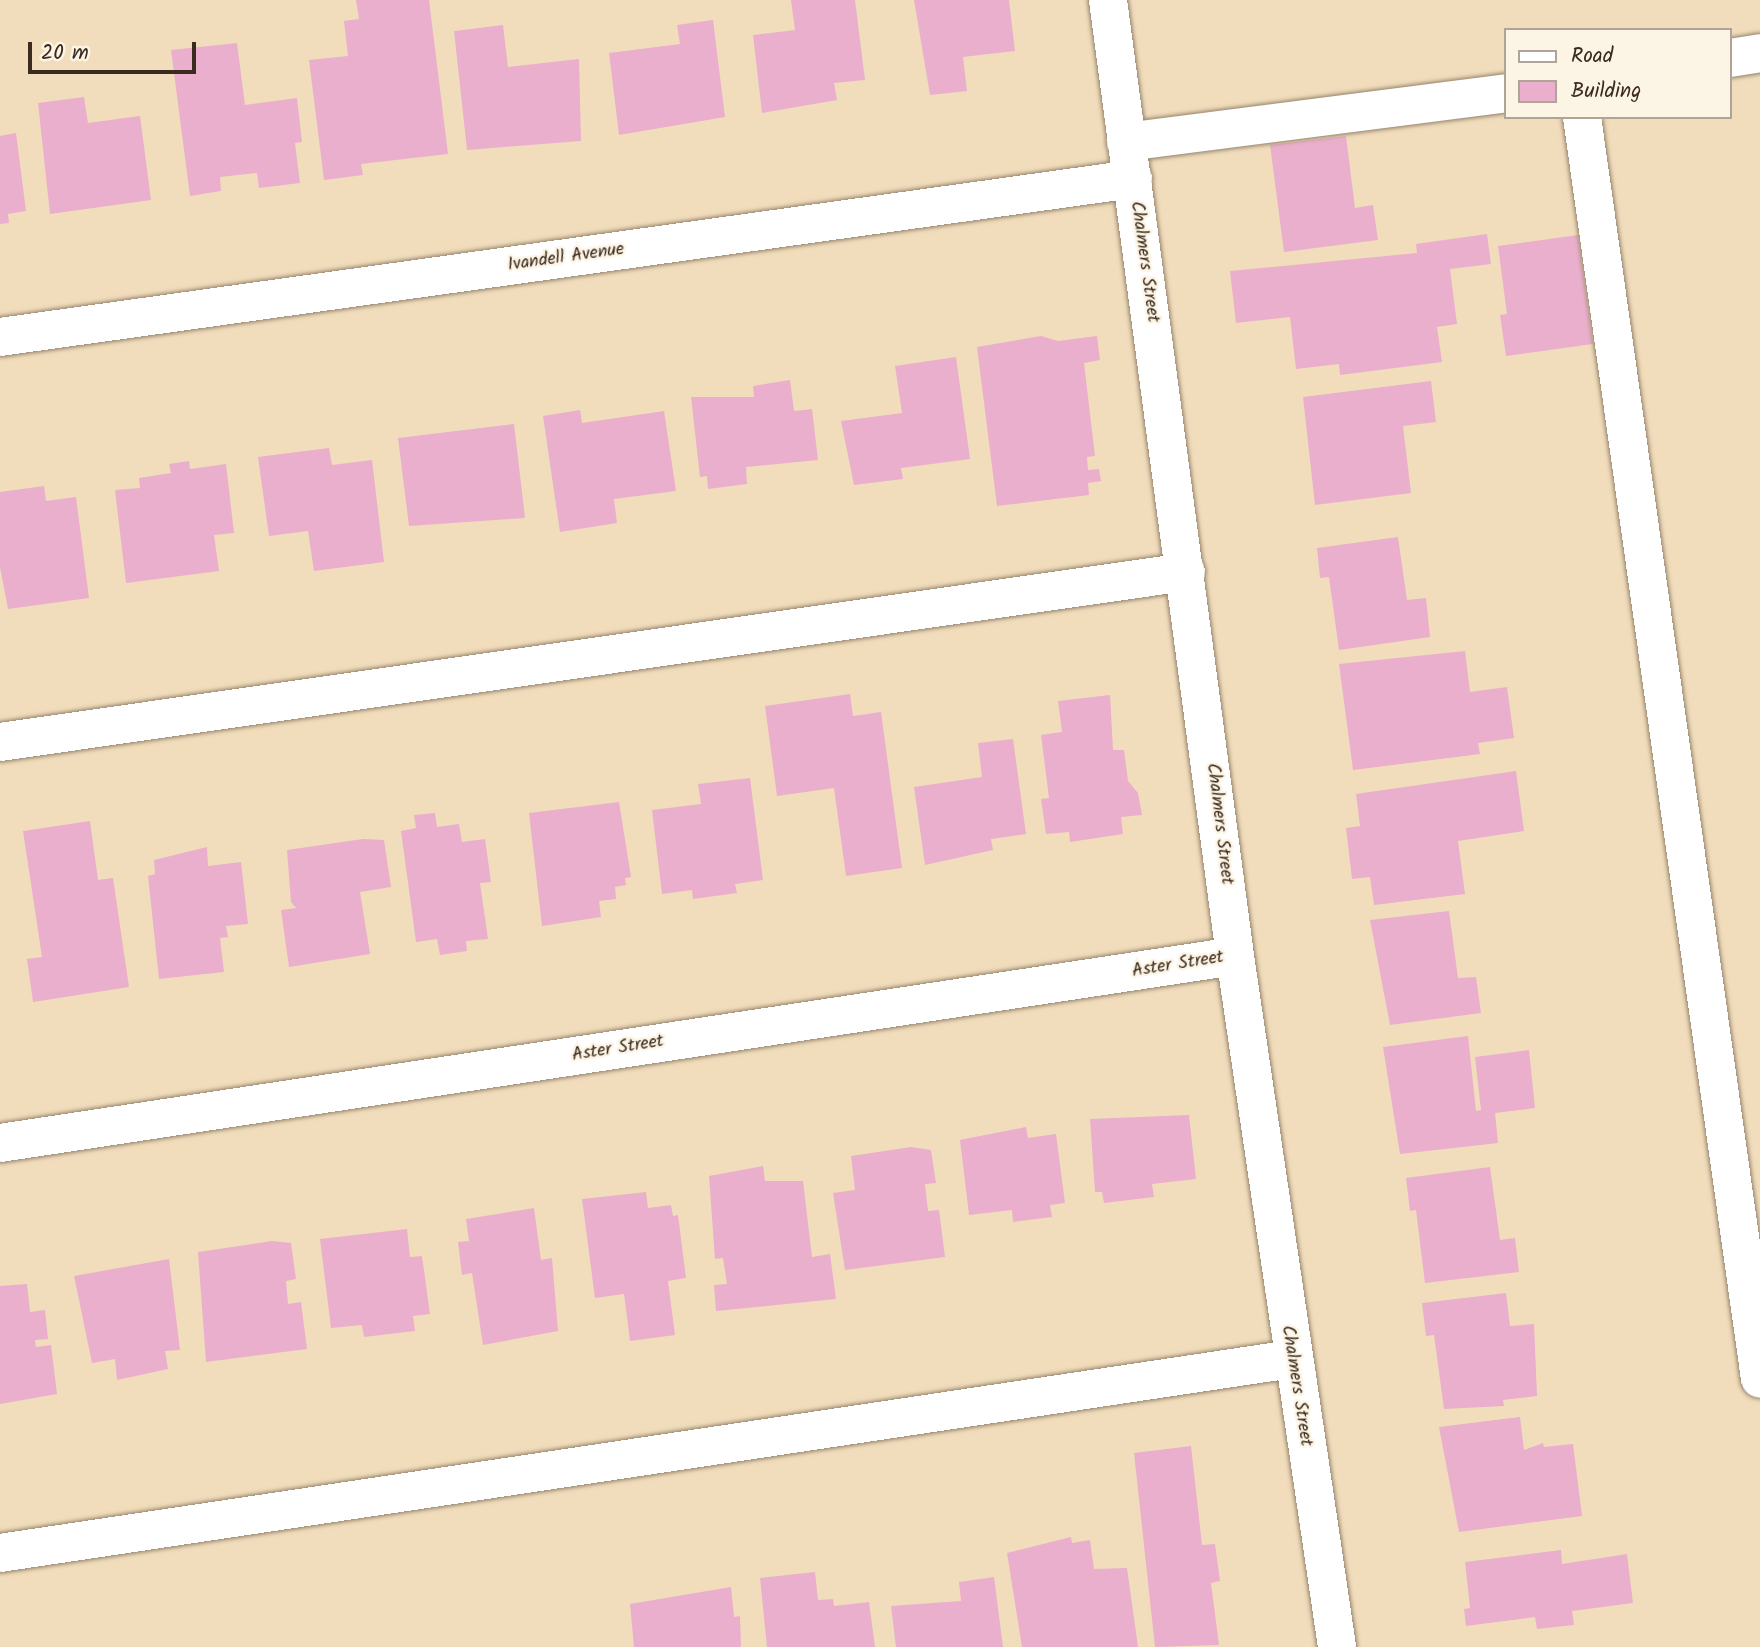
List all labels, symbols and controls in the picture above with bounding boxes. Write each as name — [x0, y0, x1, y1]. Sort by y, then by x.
scale bar — [32, 28, 200, 72]
legend — [1504, 28, 1732, 119]
text: 20 m — [41, 37, 89, 70]
text: Road — [1571, 40, 1613, 73]
text: Building — [1571, 75, 1641, 108]
street label: Chalmers Street — [1125, 200, 1163, 324]
street label: Ivandell Avenue — [506, 239, 626, 277]
street label: Chalmers Street — [1201, 762, 1237, 886]
street label: Aster Street — [1131, 947, 1225, 983]
street label: Aster Street — [571, 1031, 665, 1067]
street label: Chalmers Street — [1276, 1324, 1316, 1448]

